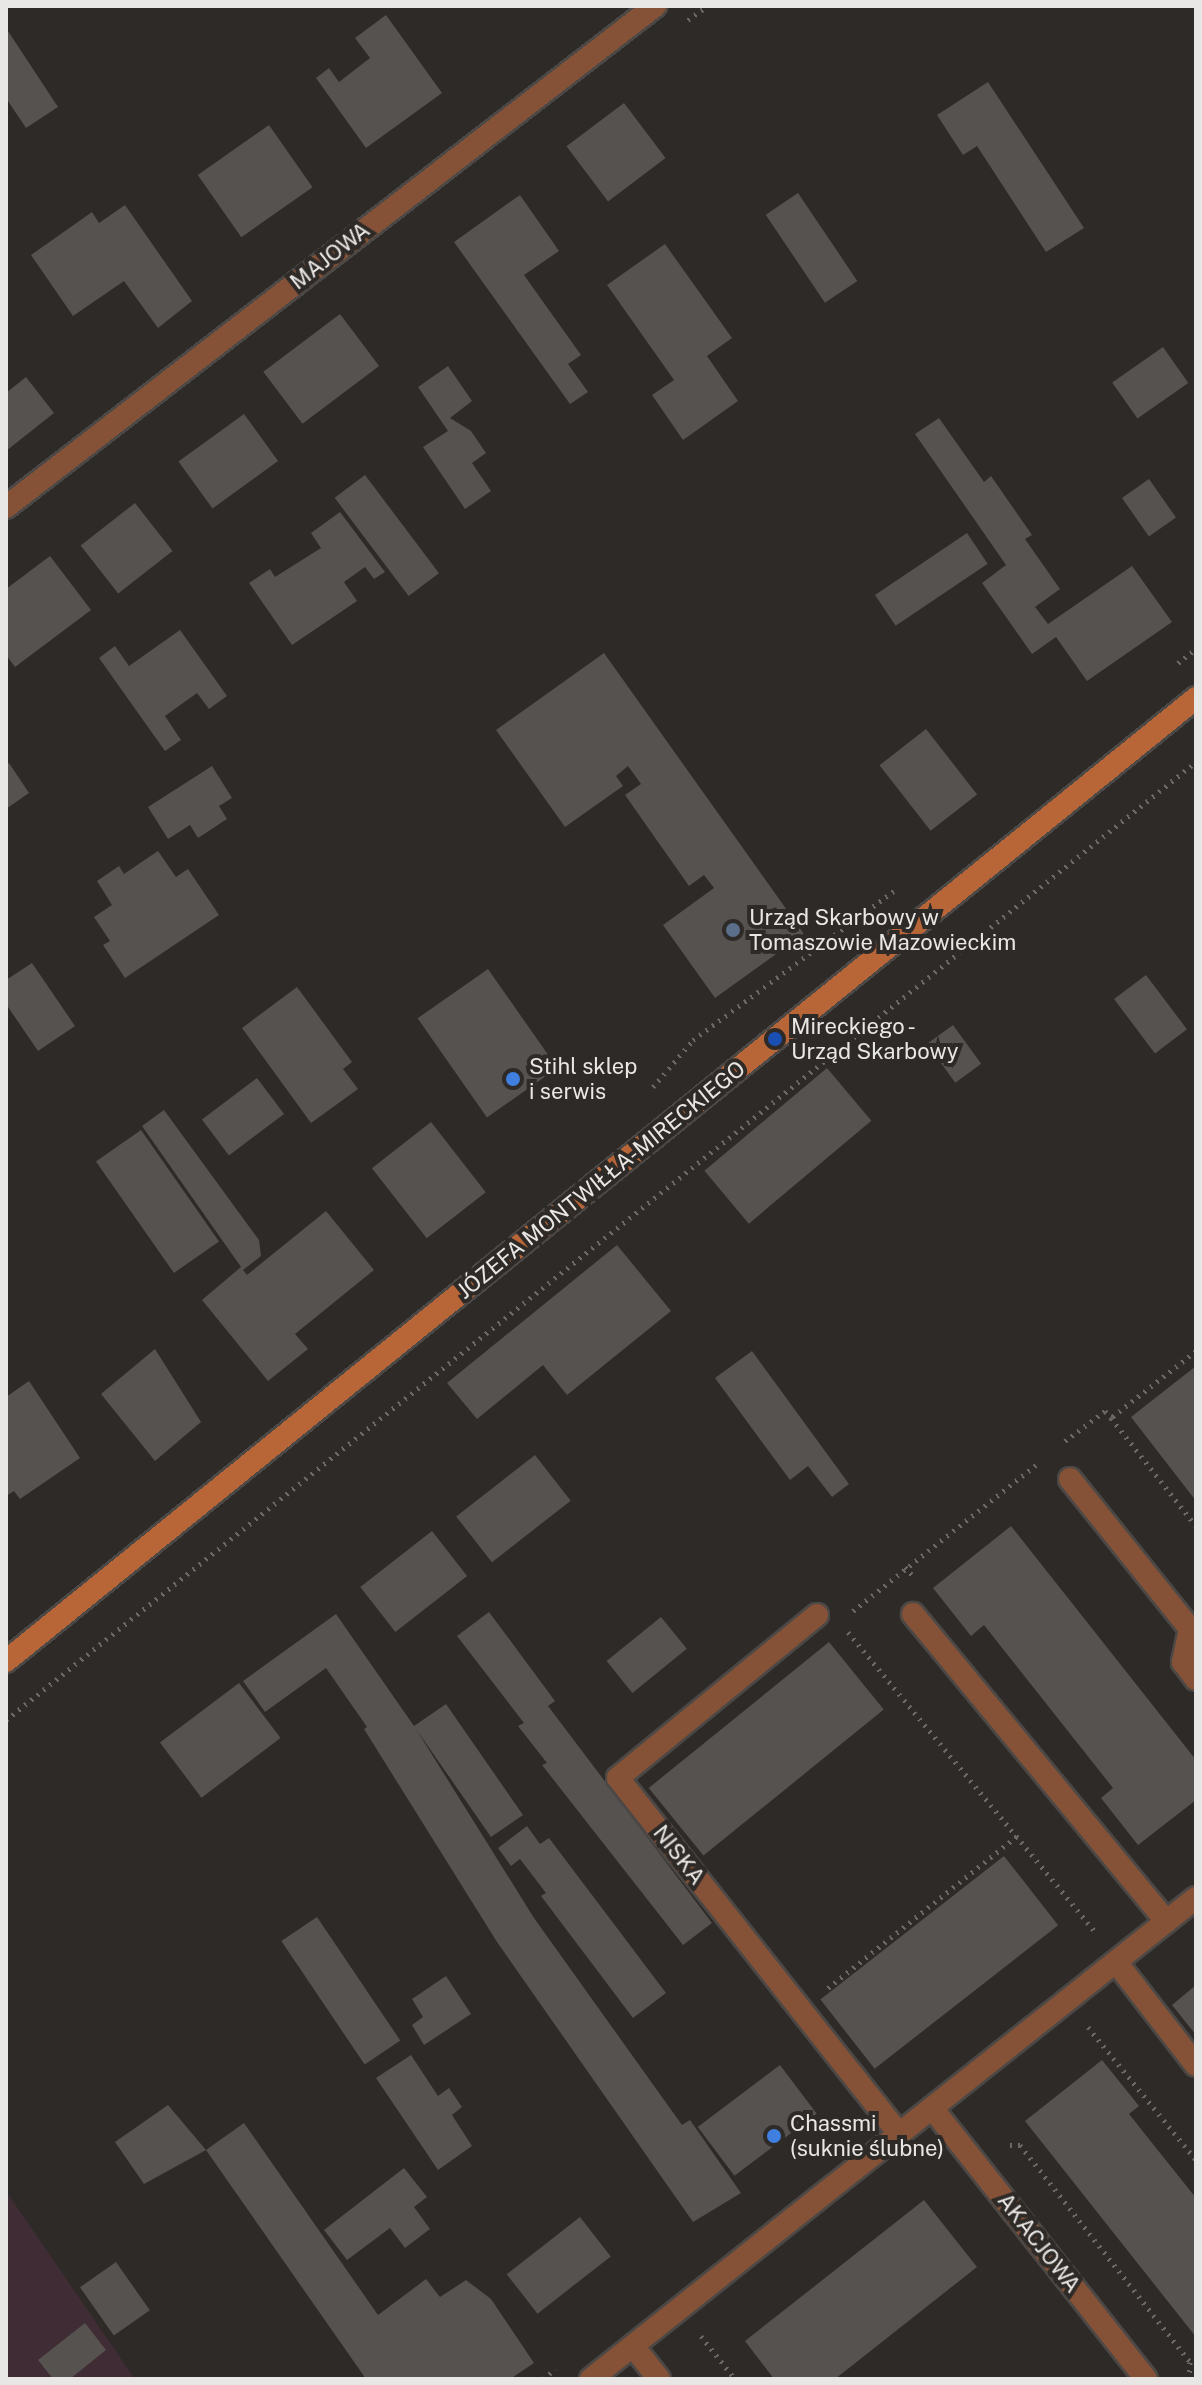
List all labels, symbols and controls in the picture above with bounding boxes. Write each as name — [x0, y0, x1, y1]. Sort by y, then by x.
street label: MAJOWA — [285, 217, 375, 295]
place label: Urząd Skarbowy w Tomaszowie Mazowieckim — [749, 904, 1016, 956]
marker: Urząd Skarbowy w Tomaszowie Mazowieckim — [724, 921, 742, 939]
place label: Mireckiego - Urząd Skarbowy — [791, 1013, 959, 1064]
marker: Mireckiego - Urząd Skarbowy — [766, 1030, 784, 1048]
place label: Stihl sklep i serwis — [529, 1053, 637, 1104]
street label: JÓZEFA MONTWIŁŁA-MIRECKIEGO — [451, 1055, 751, 1305]
marker: Stihl sklep i serwis — [504, 1070, 522, 1088]
street label: NISKA — [648, 1820, 710, 1890]
place label: Chassmi (suknie ślubne) — [790, 2110, 944, 2162]
marker: Chassmi (suknie ślubne) — [765, 2127, 783, 2145]
street label: AKACJOWA — [992, 2188, 1086, 2298]

